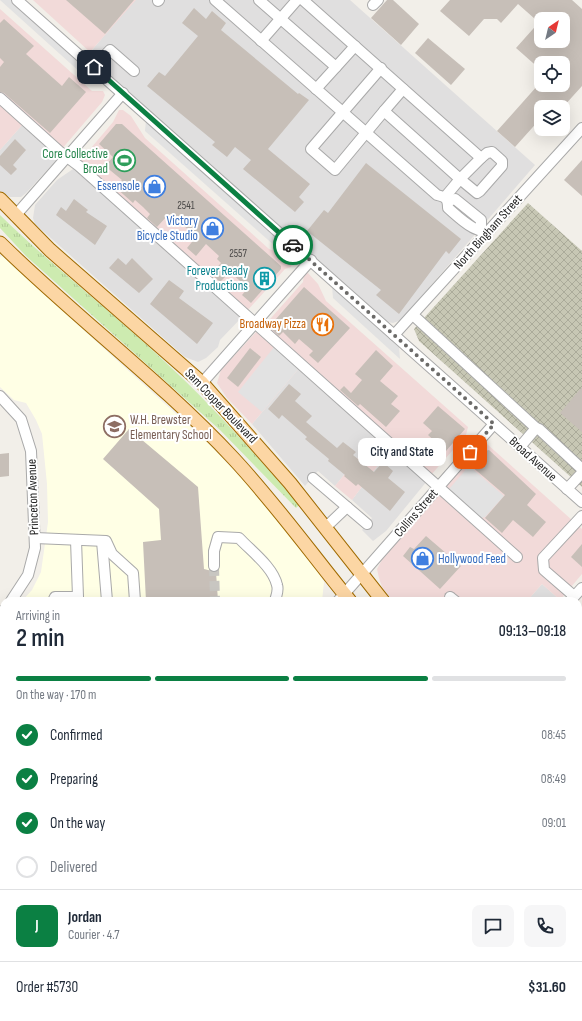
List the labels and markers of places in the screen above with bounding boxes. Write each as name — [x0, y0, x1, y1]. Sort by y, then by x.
pin — [77, 50, 111, 84]
place label: Core Collective Broad — [42, 146, 108, 177]
sports icon: Core Collective Broad — [111, 148, 137, 174]
shop icon: Essensole — [142, 173, 168, 199]
place label: Essensole — [97, 178, 140, 194]
place label: Victory Bicycle Studio — [137, 213, 198, 244]
shop icon: Victory Bicycle Studio — [200, 215, 226, 241]
place label: Forever Ready Productions — [187, 263, 248, 294]
building icon: Forever Ready Productions — [251, 265, 277, 291]
restaurant icon: Broadway Pizza — [309, 311, 335, 337]
place label: Broadway Pizza — [240, 316, 306, 332]
place label: W.H. Brewster Elementary School — [130, 412, 212, 443]
school or university icon: W.H. Brewster Elementary School — [102, 414, 128, 440]
pin — [453, 435, 487, 469]
callout: City and State — [358, 438, 446, 466]
shop icon: Hollywood Feed — [410, 546, 436, 572]
place label: Hollywood Feed — [438, 551, 506, 567]

